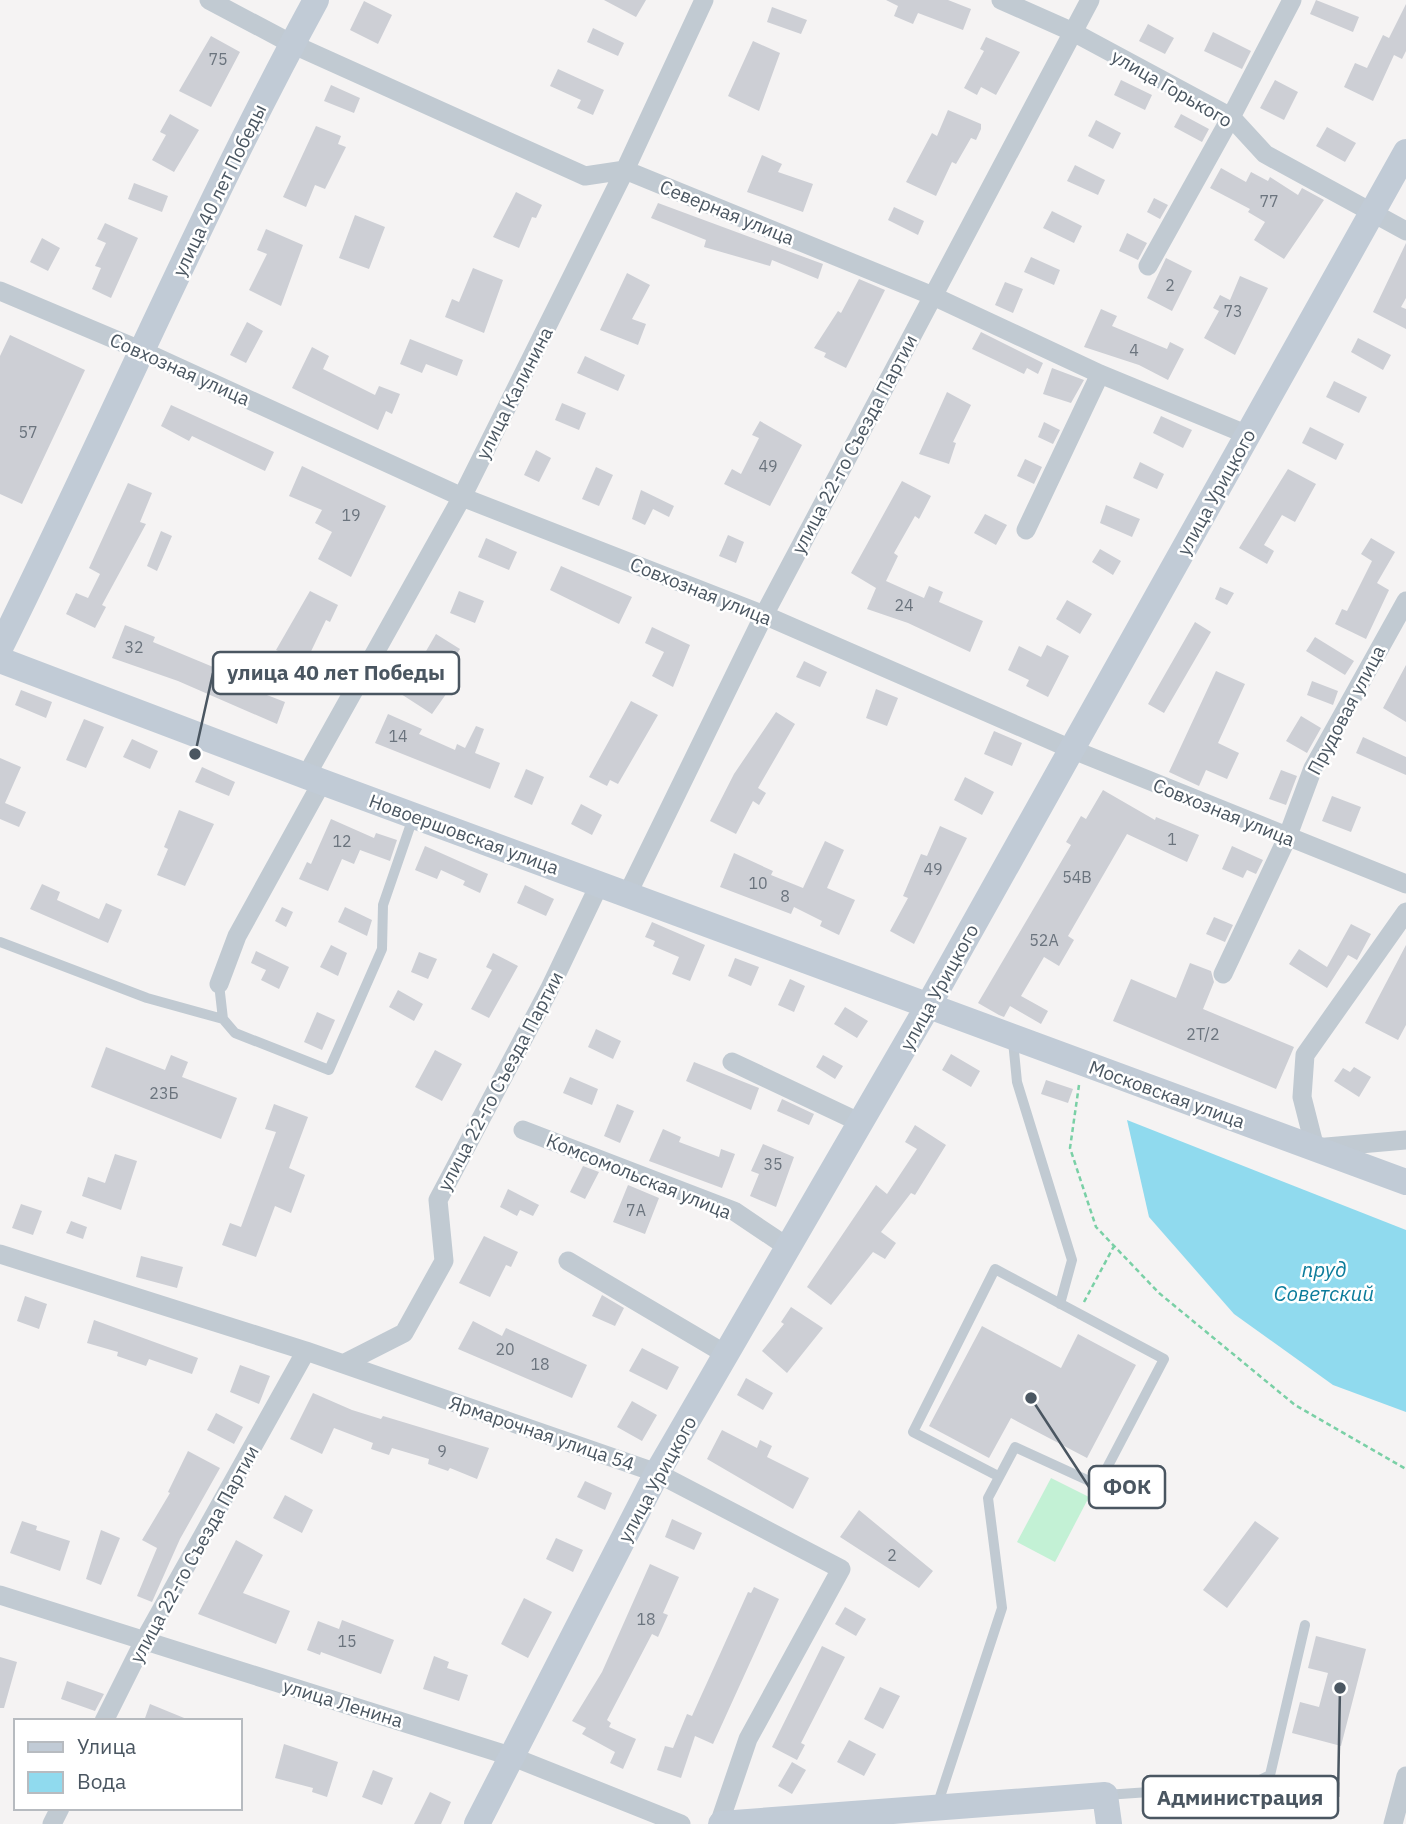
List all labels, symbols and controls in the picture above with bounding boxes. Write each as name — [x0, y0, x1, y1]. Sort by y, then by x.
street label: улица Горького — [1107, 44, 1237, 132]
house number: 75 — [208, 49, 228, 69]
street label: улица 40 лет Победы — [167, 100, 271, 280]
street label: Северная улица — [656, 174, 798, 250]
house number: 77 — [1259, 191, 1279, 211]
house number: 2 — [1165, 275, 1175, 295]
house number: 73 — [1223, 301, 1243, 321]
street label: улица Калинина — [470, 323, 558, 463]
street label: Совхозная улица — [106, 327, 254, 411]
street label: улица 22-го Съезда Партии — [786, 330, 922, 558]
house number: 4 — [1129, 340, 1139, 360]
house number: 57 — [18, 422, 38, 442]
street label: улица Урицкого — [1171, 425, 1261, 559]
house number: 49 — [758, 456, 778, 476]
house number: 19 — [341, 505, 361, 525]
street label: Совхозная улица — [627, 552, 775, 630]
house number: 24 — [894, 595, 914, 615]
house number: 32 — [124, 637, 144, 657]
street label: Прудовая улица — [1302, 641, 1390, 779]
callout: улица 40 лет Победы — [213, 652, 459, 694]
text: улица 40 лет Победы — [227, 658, 445, 686]
house number: 14 — [388, 726, 408, 746]
street label: Совхозная улица — [1150, 773, 1298, 851]
street label: Новоершовская улица — [366, 788, 562, 880]
house number: 1 — [1167, 829, 1177, 849]
house number: 12 — [332, 831, 352, 851]
house number: 49 — [923, 859, 943, 879]
house number: 54В — [1062, 867, 1092, 887]
house number: 10 — [748, 873, 768, 893]
house number: 8 — [780, 886, 790, 906]
street label: улица Урицкого — [894, 920, 984, 1054]
house number: 52А — [1029, 930, 1059, 950]
street label: улица 22-го Съезда Партии — [432, 967, 568, 1195]
house number: 2Т/2 — [1186, 1024, 1220, 1044]
street label: Московская улица — [1086, 1055, 1248, 1133]
house number: 23Б — [149, 1083, 179, 1103]
street label: Комсомольская улица — [543, 1128, 735, 1224]
house number: 35 — [763, 1154, 783, 1174]
house number: 7А — [626, 1200, 646, 1220]
water label: пруд Советский — [1274, 1255, 1374, 1307]
house number: 20 — [495, 1339, 515, 1359]
house number: 18 — [530, 1354, 550, 1374]
street label: Ярмарочная улица 54 — [446, 1390, 638, 1476]
street label: улица Урицкого — [612, 1412, 702, 1546]
street label: улица 22-го Съезда Партии — [124, 1441, 264, 1667]
house number: 9 — [437, 1441, 447, 1461]
callout: ФОК — [1089, 1466, 1165, 1508]
text: ФОК — [1103, 1472, 1151, 1500]
house number: 2 — [887, 1545, 897, 1565]
house number: 18 — [636, 1609, 656, 1629]
house number: 15 — [337, 1631, 357, 1651]
street label: улица Ленина — [280, 1673, 406, 1733]
legend — [14, 1719, 242, 1810]
text: Улица — [77, 1732, 136, 1760]
text: Вода — [77, 1767, 126, 1795]
callout: Администрация — [1143, 1776, 1338, 1818]
text: Администрация — [1157, 1783, 1323, 1811]

